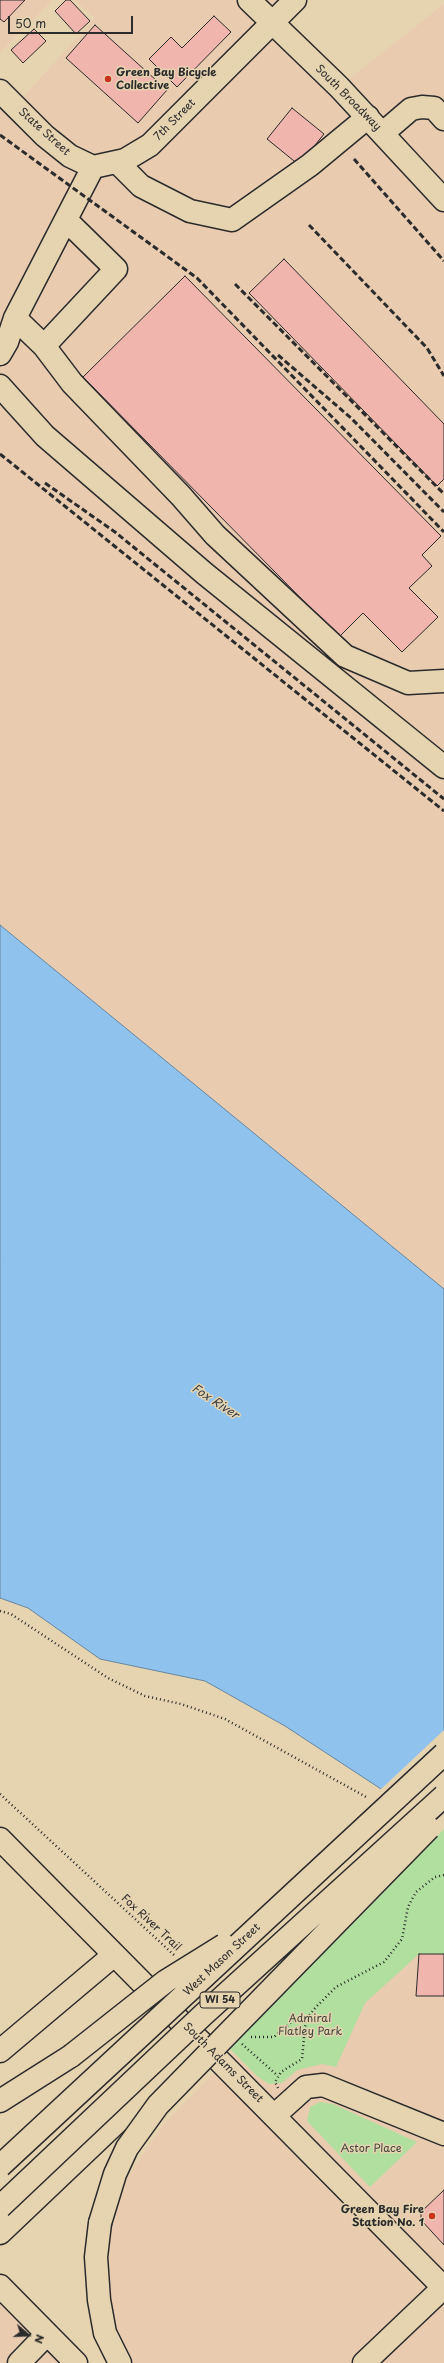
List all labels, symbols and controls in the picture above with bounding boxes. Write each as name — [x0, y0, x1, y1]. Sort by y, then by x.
scale bar — [10, 8, 135, 34]
text: 50 m — [15, 14, 46, 32]
street label: South Broadway — [312, 62, 384, 134]
place label: Green Bay Bicycle Collective — [116, 66, 216, 92]
marker: Green Bay Bicycle Collective — [103, 74, 113, 84]
street label: 7th Street — [151, 96, 199, 144]
street label: State Street — [16, 105, 72, 159]
water label: Fox River — [189, 1382, 241, 1422]
street label: Fox River Trail — [118, 1892, 184, 1954]
street label: West Mason Street — [181, 1921, 263, 1999]
road number: WI 54 — [200, 1992, 240, 2008]
park label: Admiral Flatley Park — [278, 2012, 342, 2038]
street label: South Adams Street — [180, 2020, 266, 2106]
park label: Astor Place — [340, 2142, 402, 2156]
place label: Green Bay Fire Station No. 1 — [341, 2203, 424, 2229]
marker: Green Bay Fire Station No. 1 — [427, 2211, 437, 2221]
north arrow — [8, 2315, 48, 2355]
text: N — [30, 2332, 49, 2346]

